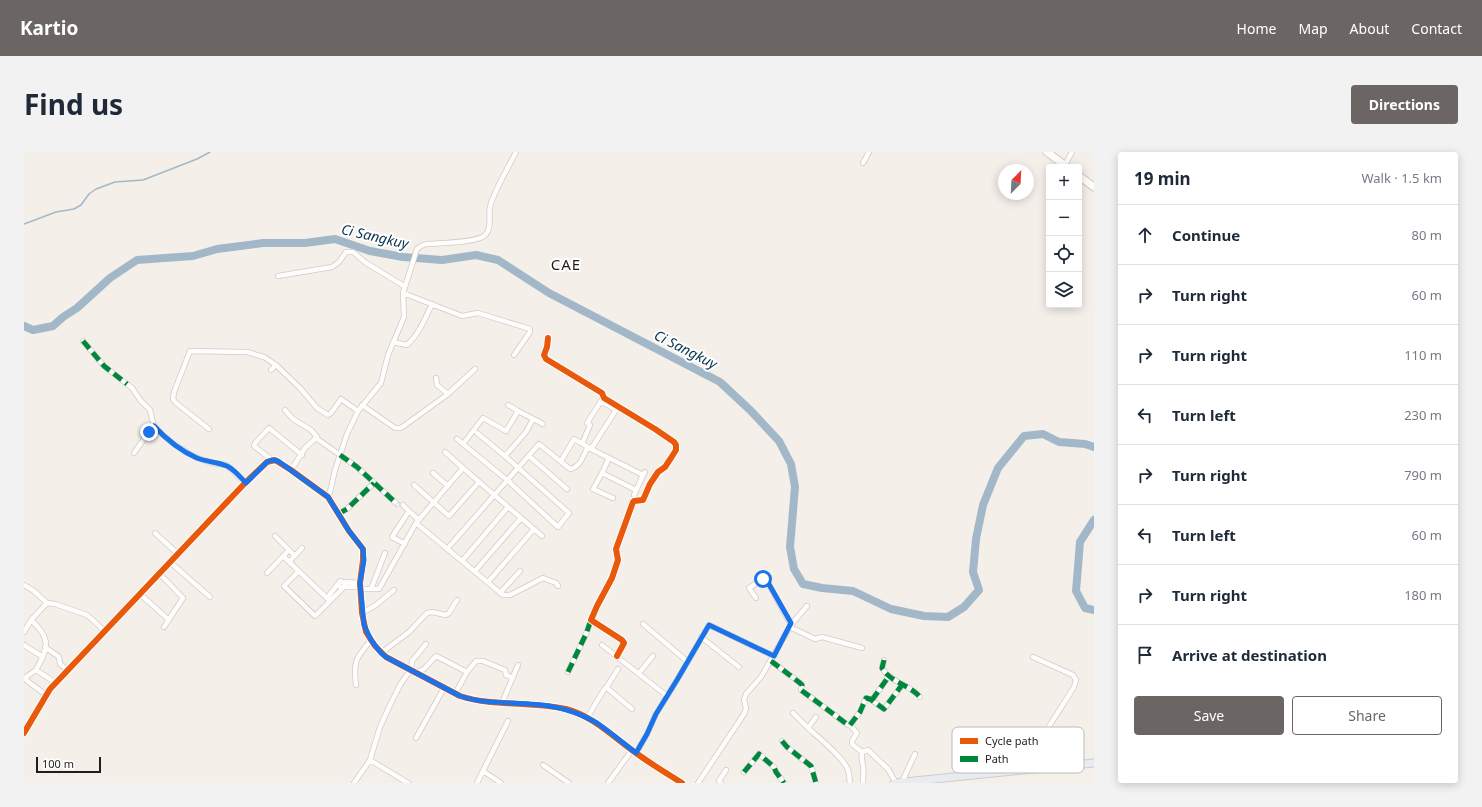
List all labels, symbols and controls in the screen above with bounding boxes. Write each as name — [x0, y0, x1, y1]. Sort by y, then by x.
text: Kartio — [20, 15, 78, 41]
text: Home — [1237, 19, 1276, 38]
text: Map — [1298, 19, 1328, 38]
text: About — [1350, 19, 1389, 38]
text: Contact — [1411, 19, 1462, 38]
text: Find us — [24, 85, 123, 123]
button: Directions — [1351, 85, 1458, 124]
north arrow — [998, 164, 1034, 200]
map controls — [1046, 164, 1082, 308]
button: + — [1046, 164, 1082, 200]
text: 19 min — [1134, 167, 1191, 190]
text: Walk · 1.5 km — [1362, 169, 1442, 187]
button: − — [1046, 200, 1082, 236]
water label: Ci Sangkuy — [340, 219, 412, 253]
icon: ahead — [1134, 224, 1156, 246]
text: Continue — [1172, 225, 1240, 245]
text: 80 m — [1412, 226, 1442, 244]
button: locate — [1046, 236, 1082, 272]
district label: CAE — [551, 254, 581, 274]
button: layers — [1046, 272, 1082, 308]
icon: right — [1134, 284, 1156, 306]
text: Turn right — [1172, 285, 1247, 305]
text: 60 m — [1412, 286, 1442, 304]
water label: Ci Sangkuy — [651, 325, 722, 374]
icon: right — [1134, 344, 1156, 366]
text: Turn right — [1172, 345, 1247, 365]
text: 110 m — [1404, 346, 1442, 364]
icon: left — [1134, 404, 1156, 426]
text: Turn left — [1172, 405, 1236, 425]
text: 230 m — [1404, 406, 1442, 424]
route end — [140, 423, 158, 441]
icon: right — [1134, 464, 1156, 486]
text: Turn right — [1172, 465, 1247, 485]
text: 790 m — [1404, 466, 1442, 484]
icon: left — [1134, 524, 1156, 546]
text: Turn left — [1172, 525, 1236, 545]
text: 60 m — [1412, 526, 1442, 544]
route start — [754, 570, 772, 588]
icon: right — [1134, 584, 1156, 606]
text: Turn right — [1172, 585, 1247, 605]
text: 180 m — [1404, 586, 1442, 604]
icon: arrive — [1134, 644, 1156, 666]
text: Arrive at destination — [1172, 645, 1327, 665]
button: Save — [1134, 696, 1284, 735]
button: Share — [1292, 696, 1442, 735]
legend — [952, 727, 1084, 773]
text: Cycle path — [985, 733, 1038, 748]
text: Path — [985, 751, 1009, 766]
scale bar — [36, 755, 101, 774]
text: 100 m — [42, 756, 74, 771]

